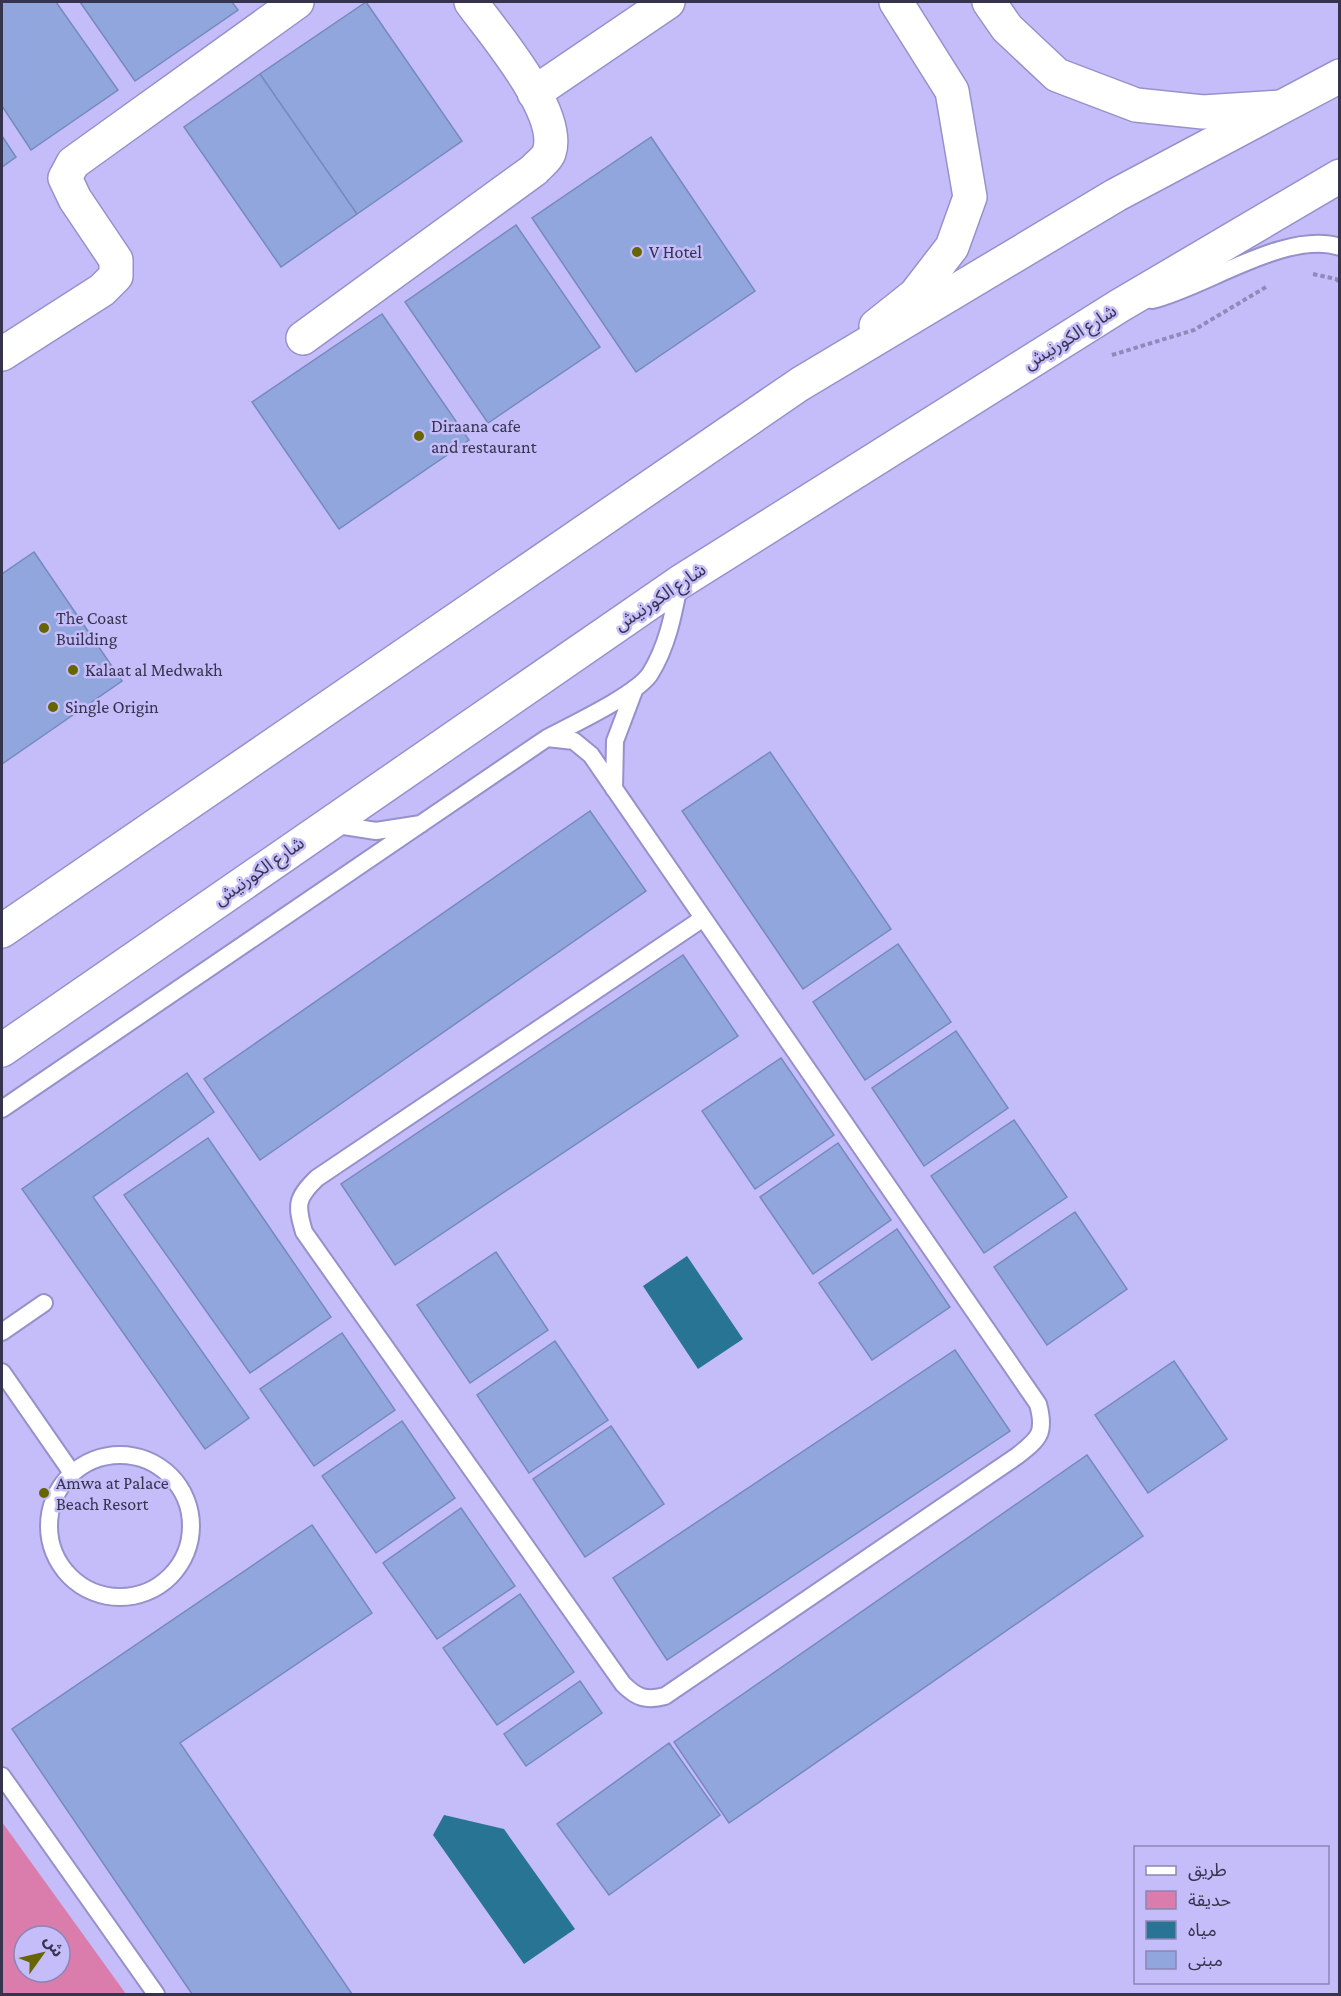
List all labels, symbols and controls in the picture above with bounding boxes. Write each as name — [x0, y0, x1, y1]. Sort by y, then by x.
place label: V Hotel — [649, 242, 702, 262]
marker: V Hotel — [630, 245, 644, 259]
street label: شارع الكورنيش — [1020, 301, 1122, 377]
place label: Diraana cafe and restaurant — [431, 416, 538, 457]
marker: Diraana cafe and restaurant — [412, 429, 426, 443]
street label: شارع الكورنيش — [611, 559, 712, 638]
place label: The Coast Building — [56, 608, 129, 649]
marker: The Coast Building — [37, 621, 51, 635]
place label: Kalaat al Medwakh — [85, 660, 223, 680]
marker: Kalaat al Medwakh — [66, 663, 80, 677]
place label: Single Origin — [65, 697, 159, 717]
marker: Single Origin — [46, 700, 60, 714]
street label: شارع الكورنيش — [210, 833, 310, 913]
place label: Amwa at Palace Beach Resort — [56, 1473, 169, 1514]
marker: Amwa at Palace Beach Resort — [37, 1486, 51, 1500]
legend — [1134, 1846, 1329, 1984]
text: طريق — [1188, 1860, 1227, 1881]
text: حديقة — [1188, 1890, 1231, 1910]
text: مياه — [1188, 1920, 1217, 1940]
north arrow — [12, 1924, 72, 1984]
text: ش — [40, 1932, 67, 1960]
text: مبنى — [1188, 1950, 1223, 1971]

